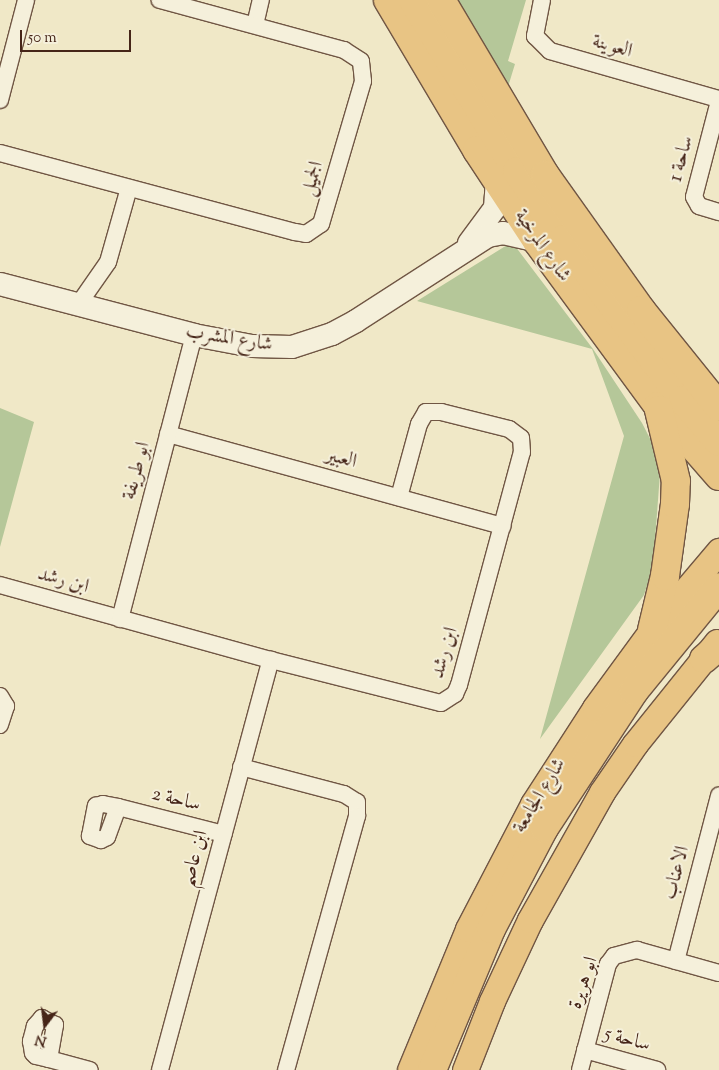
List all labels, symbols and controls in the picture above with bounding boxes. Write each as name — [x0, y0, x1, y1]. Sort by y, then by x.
scale bar — [22, 20, 134, 52]
text: 50 m — [28, 28, 57, 49]
street label: العوينة — [589, 30, 635, 64]
street label: ساحة 1 — [664, 133, 700, 185]
street label: الجميل — [297, 159, 329, 199]
street label: شارع المرخية — [508, 205, 576, 287]
street label: شارع المشرب — [184, 320, 274, 358]
street label: ابو طريفة — [118, 439, 156, 503]
street label: العبير — [323, 443, 359, 475]
street label: ابن رشد — [35, 562, 91, 600]
street label: ابن رشد — [426, 624, 464, 682]
street label: شارع الجامعة — [508, 754, 572, 838]
street label: ساحة 2 — [149, 782, 203, 818]
street label: ابن عاصم — [176, 828, 214, 890]
street label: الاعناب — [658, 843, 696, 903]
street label: ابو هريرة — [564, 954, 604, 1012]
north arrow — [20, 1000, 70, 1050]
street label: ساحة 5 — [601, 1022, 653, 1058]
text: N — [33, 1028, 49, 1051]

